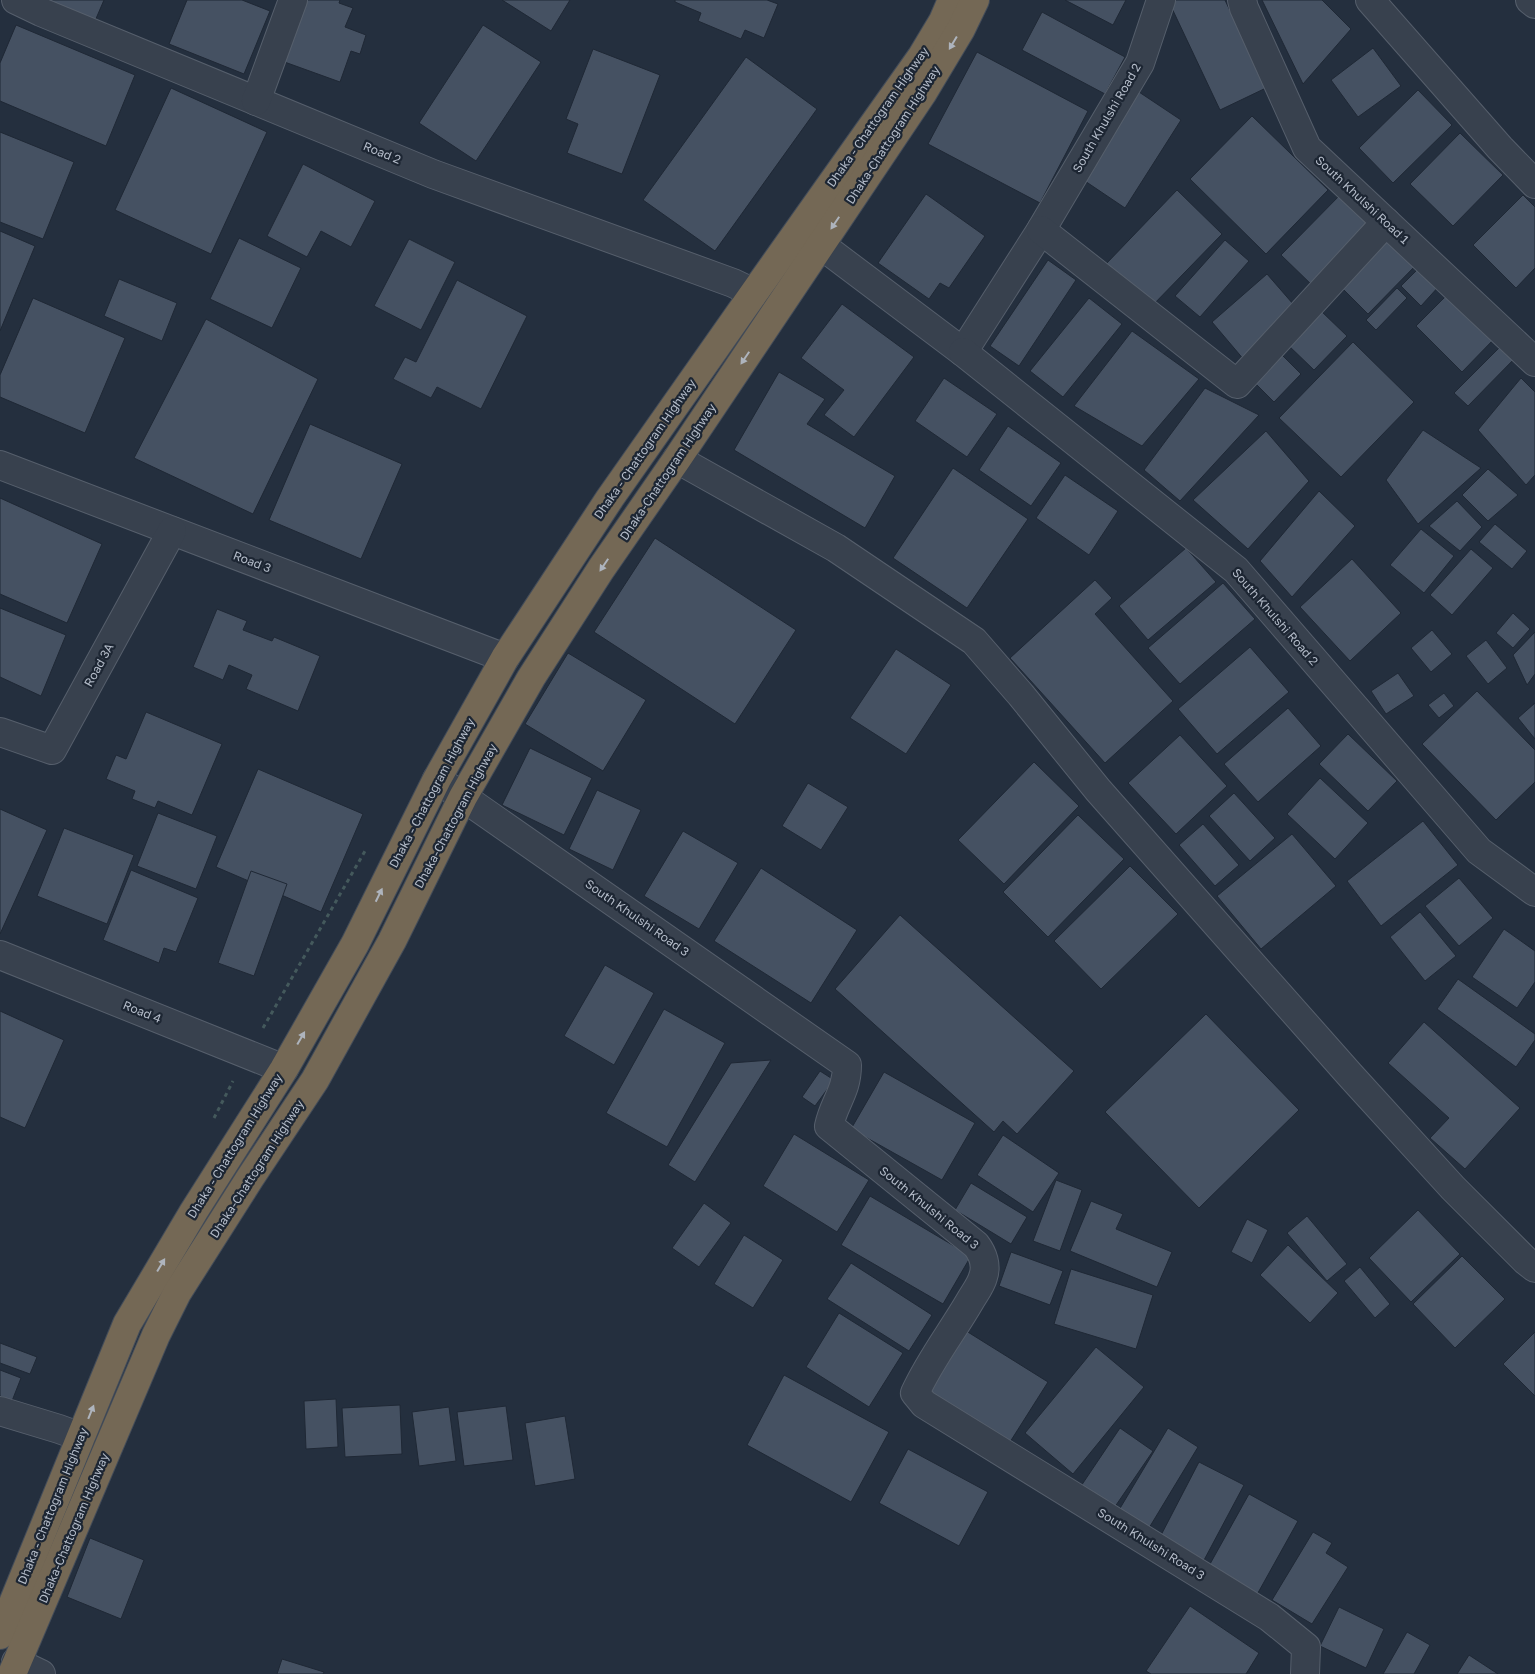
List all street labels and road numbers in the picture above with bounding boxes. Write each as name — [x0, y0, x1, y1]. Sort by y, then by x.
street label: Dhaka - Chattogram Highway — [823, 44, 932, 190]
street label: South Khulshi Road 2 — [1069, 61, 1144, 175]
street label: Dhaka-Chattogram Highway — [842, 63, 943, 207]
street label: Road 2 — [361, 138, 403, 167]
street label: South Khulshi Road 1 — [1313, 152, 1412, 247]
street label: Dhaka - Chattogram Highway — [590, 376, 699, 522]
street label: Dhaka-Chattogram Highway — [616, 400, 719, 543]
street label: Road 3 — [231, 547, 273, 576]
street label: South Khulshi Road 2 — [1229, 565, 1322, 668]
street label: Road 3A — [80, 640, 117, 689]
street label: Dhaka - Chattogram Highway — [386, 715, 478, 870]
street label: Dhaka-Chattogram Highway — [411, 741, 500, 891]
street label: South Khulshi Road 3 — [582, 876, 692, 959]
street label: Road 4 — [121, 997, 163, 1026]
street label: Dhaka - Chattogram Highway — [184, 1071, 285, 1221]
street label: Dhaka-Chattogram Highway — [206, 1097, 307, 1241]
street label: South Khulshi Road 3 — [877, 1163, 982, 1252]
street label: Dhaka - Chattogram Highway — [14, 1425, 91, 1586]
street label: Dhaka-Chattogram Highway — [35, 1450, 112, 1605]
street label: South Khulshi Road 3 — [1095, 1505, 1208, 1583]

